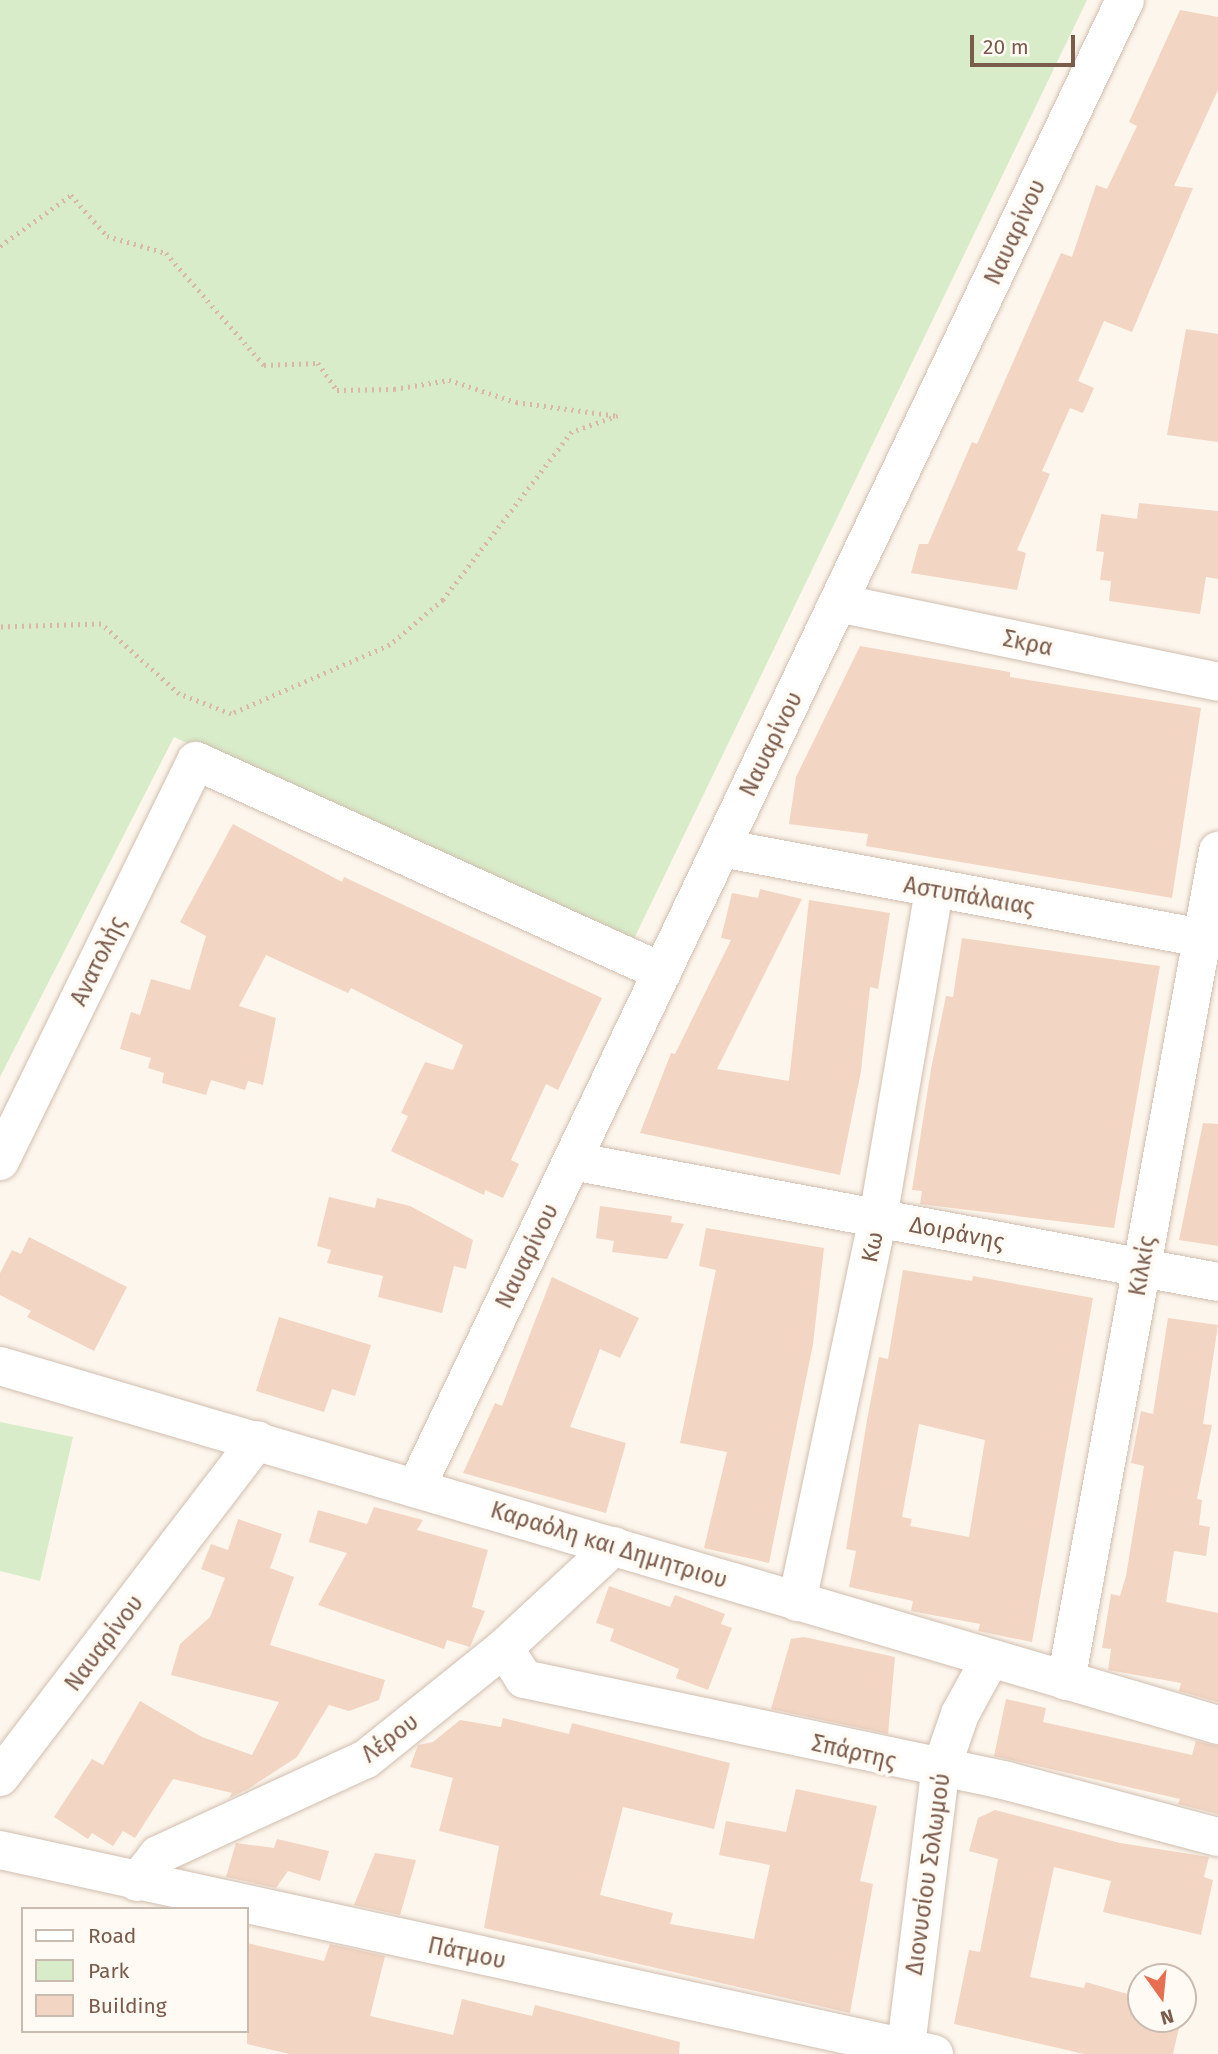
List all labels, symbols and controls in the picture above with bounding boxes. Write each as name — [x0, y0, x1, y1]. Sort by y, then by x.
scale bar — [973, 21, 1078, 65]
text: 20 m — [983, 34, 1029, 60]
street label: Ναυαρίνου — [979, 175, 1051, 289]
street label: Σκρα — [1001, 624, 1055, 662]
street label: Ναυαρίνου — [734, 687, 808, 801]
street label: Αστυπάλαιας — [902, 871, 1036, 921]
street label: Ανατολής — [65, 912, 131, 1010]
street label: Ναυαρίνου — [490, 1199, 564, 1313]
street label: Δοιράνης — [907, 1210, 1007, 1256]
street label: Κω — [855, 1229, 889, 1265]
street label: Κιλκίς — [1123, 1234, 1161, 1298]
street label: Καραόλη και Δημητριου — [487, 1496, 731, 1594]
street label: Ναυαρίνου — [59, 1589, 149, 1697]
street label: Λέρου — [356, 1708, 424, 1768]
street label: Σπάρτης — [809, 1729, 899, 1775]
street label: Διονυσίου Σολωμού — [900, 1771, 956, 1977]
legend — [21, 1907, 248, 2033]
text: Road — [88, 1923, 136, 1949]
street label: Πάτμου — [425, 1931, 509, 1975]
text: Park — [88, 1958, 129, 1984]
north arrow — [1127, 1963, 1197, 2033]
text: Building — [88, 1993, 167, 2019]
text: N — [1158, 2004, 1176, 2030]

